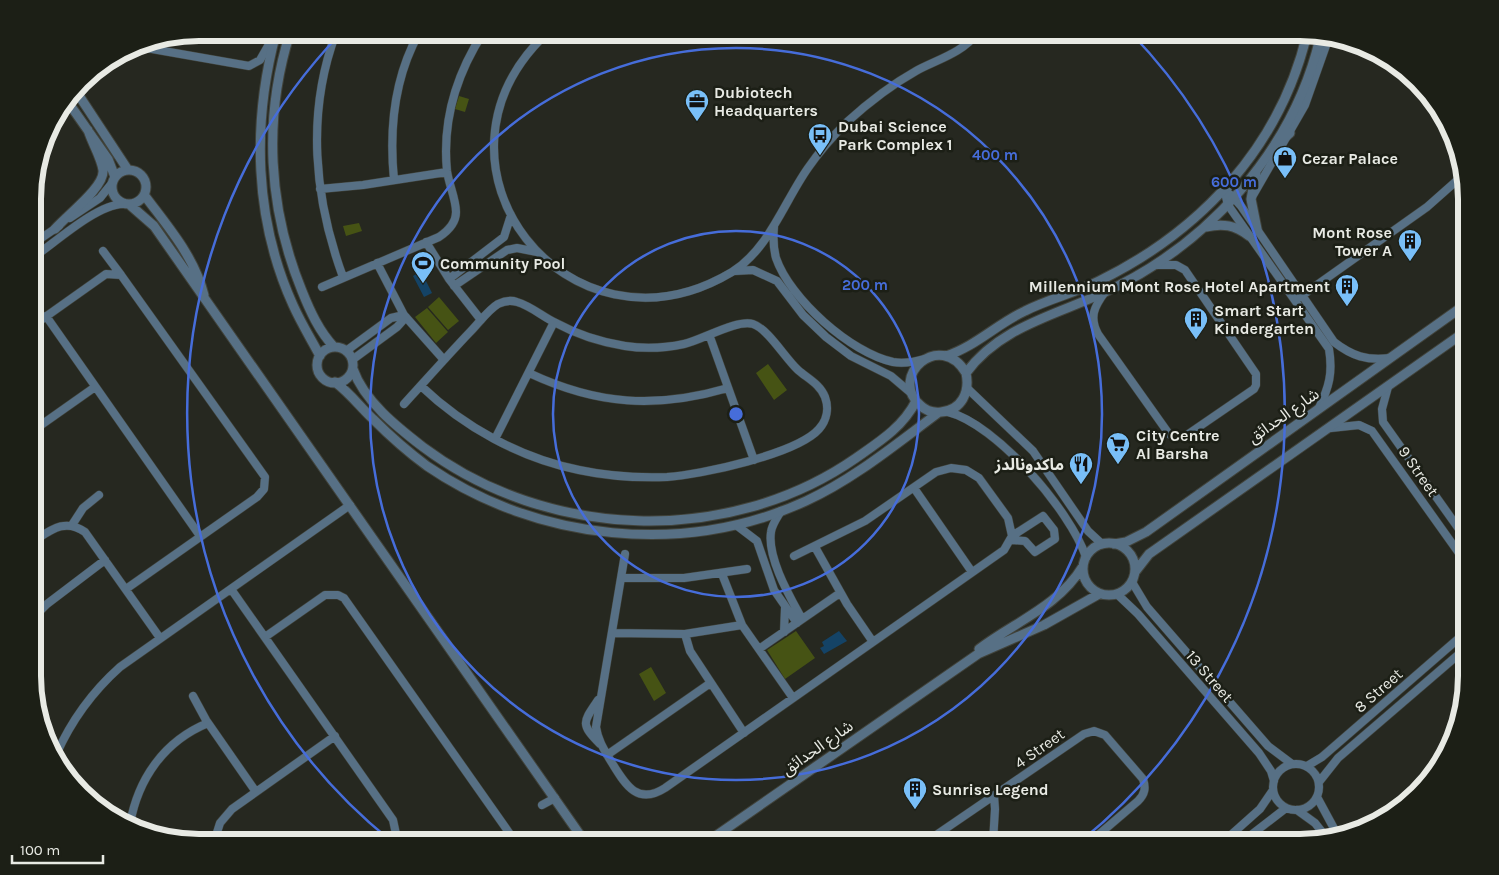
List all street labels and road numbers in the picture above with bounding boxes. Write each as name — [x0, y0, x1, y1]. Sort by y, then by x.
street label: شارع الحدائق — [1244, 384, 1324, 449]
street label: 9 Street — [1394, 442, 1443, 500]
street label: 13 Street — [1182, 647, 1237, 706]
street label: 8 Street — [1350, 664, 1406, 716]
street label: شارع الحدائق — [778, 716, 858, 781]
street label: 4 Street — [1011, 724, 1068, 772]

